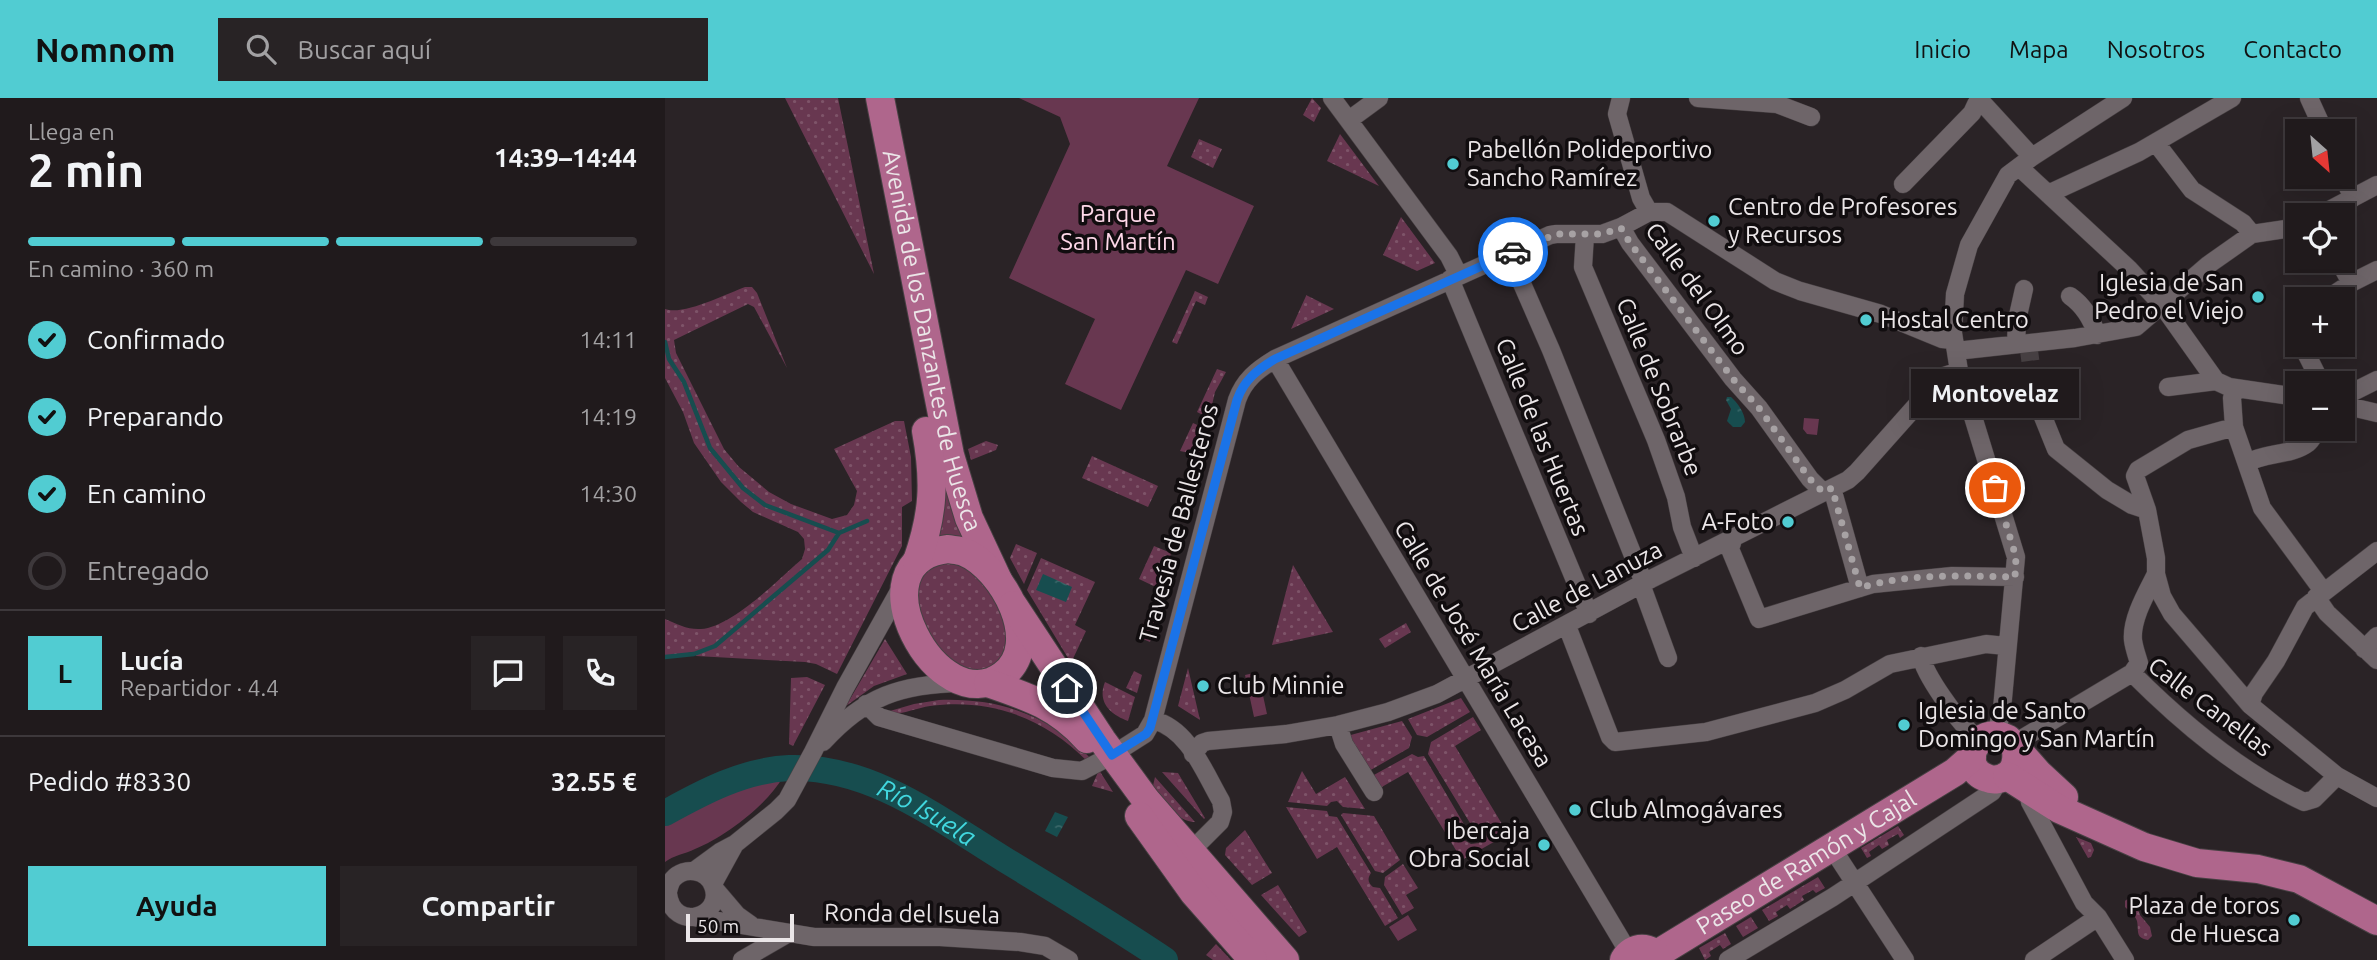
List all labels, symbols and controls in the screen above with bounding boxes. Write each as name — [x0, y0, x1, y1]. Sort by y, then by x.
search box — [218, 18, 708, 81]
icon: search — [242, 30, 280, 68]
text: Nomnom — [35, 31, 176, 68]
text: Buscar aquí — [298, 35, 431, 64]
text: Inicio — [1914, 36, 1971, 63]
text: Mapa — [2009, 36, 2069, 63]
text: Nosotros — [2107, 36, 2205, 63]
text: Contacto — [2243, 36, 2342, 63]
text: Llega en — [28, 119, 115, 144]
north arrow — [2285, 119, 2355, 189]
map controls — [2285, 119, 2355, 441]
place label: Pabellón Polideportivo Sancho Ramírez — [1467, 136, 1712, 191]
text: 14:39–14:44 — [494, 143, 637, 172]
text: 2 min — [28, 144, 144, 196]
street label: Avenida de los Danzantes de Huesca — [877, 147, 987, 536]
marker: Pabellón Polideportivo Sancho Ramírez — [1445, 156, 1461, 172]
place label: Centro de Profesores y Recursos — [1728, 193, 1958, 248]
park label: Parque San Martín — [1060, 200, 1176, 255]
button: locate — [2285, 203, 2355, 273]
marker: Centro de Profesores y Recursos — [1706, 213, 1722, 229]
courier — [1478, 217, 1548, 287]
street label: Calle del Olmo — [1640, 217, 1755, 360]
icon: car — [1494, 233, 1532, 271]
text: En camino · 360 m — [28, 256, 214, 281]
place label: Iglesia de San Pedro el Viejo — [2094, 269, 2244, 324]
button: + — [2285, 287, 2355, 357]
marker: Iglesia de San Pedro el Viejo — [2250, 289, 2266, 305]
street label: Calle de Sobrarbe — [1611, 294, 1707, 480]
place label: Hostal Centro — [1880, 306, 2029, 333]
marker: Hostal Centro — [1858, 312, 1874, 328]
icon: check — [28, 321, 66, 359]
text: Confirmado — [87, 325, 225, 354]
text: 14:11 — [579, 327, 637, 352]
street label: Calle de las Huertas — [1490, 334, 1594, 540]
callout: Montovelaz — [1911, 369, 2079, 418]
button: − — [2285, 371, 2355, 441]
text: Montovelaz — [1931, 381, 2059, 406]
icon: check — [28, 398, 66, 436]
street label: Travesía de Ballesteros — [1134, 401, 1223, 645]
text: Preparando — [87, 402, 224, 431]
text: 14:19 — [579, 404, 637, 429]
pin — [1965, 458, 2025, 518]
icon: bag — [1976, 469, 2014, 507]
icon: check — [28, 475, 66, 513]
text: En camino — [87, 479, 207, 508]
text: 14:30 — [579, 481, 637, 506]
place label: A-Foto — [1701, 508, 1774, 535]
marker: A-Foto — [1780, 514, 1796, 530]
street label: Calle de José María Lacasa — [1389, 516, 1558, 772]
street label: Calle de Lanuza — [1507, 536, 1667, 638]
text: Entregado — [87, 556, 210, 585]
button: chat — [471, 636, 545, 710]
button: phone — [563, 636, 637, 710]
text: Lucía — [120, 646, 184, 675]
street label: Calle Canellas — [2143, 651, 2277, 762]
pin — [1037, 658, 1097, 718]
text: L — [58, 659, 72, 688]
icon: home — [1048, 669, 1086, 707]
place label: Club Minnie — [1217, 672, 1344, 699]
text: Repartidor · 4.4 — [120, 675, 279, 700]
marker: Club Minnie — [1195, 678, 1211, 694]
place label: Iglesia de Santo Domingo y San Martín — [1918, 697, 2155, 752]
marker: Iglesia de Santo Domingo y San Martín — [1896, 717, 1912, 733]
text: Pedido #8330 — [28, 767, 191, 796]
text: 32.55 € — [551, 767, 637, 796]
water label: Río Isuela — [873, 773, 981, 851]
street label: Paseo de Ramón y Cajal — [1691, 785, 1921, 940]
place label: Club Almogávares — [1589, 796, 1783, 823]
marker: Club Almogávares — [1567, 802, 1583, 818]
place label: Ibercaja Obra Social — [1408, 817, 1530, 872]
marker: Ibercaja Obra Social — [1536, 837, 1552, 853]
button: Ayuda — [28, 866, 326, 946]
button: Compartir — [340, 866, 637, 946]
place label: Plaza de toros de Huesca — [2128, 892, 2280, 947]
street label: Ronda del Isuela — [824, 898, 1000, 929]
scale bar — [686, 911, 795, 943]
marker: Plaza de toros de Huesca — [2286, 912, 2302, 928]
text: 50 m — [697, 915, 739, 937]

